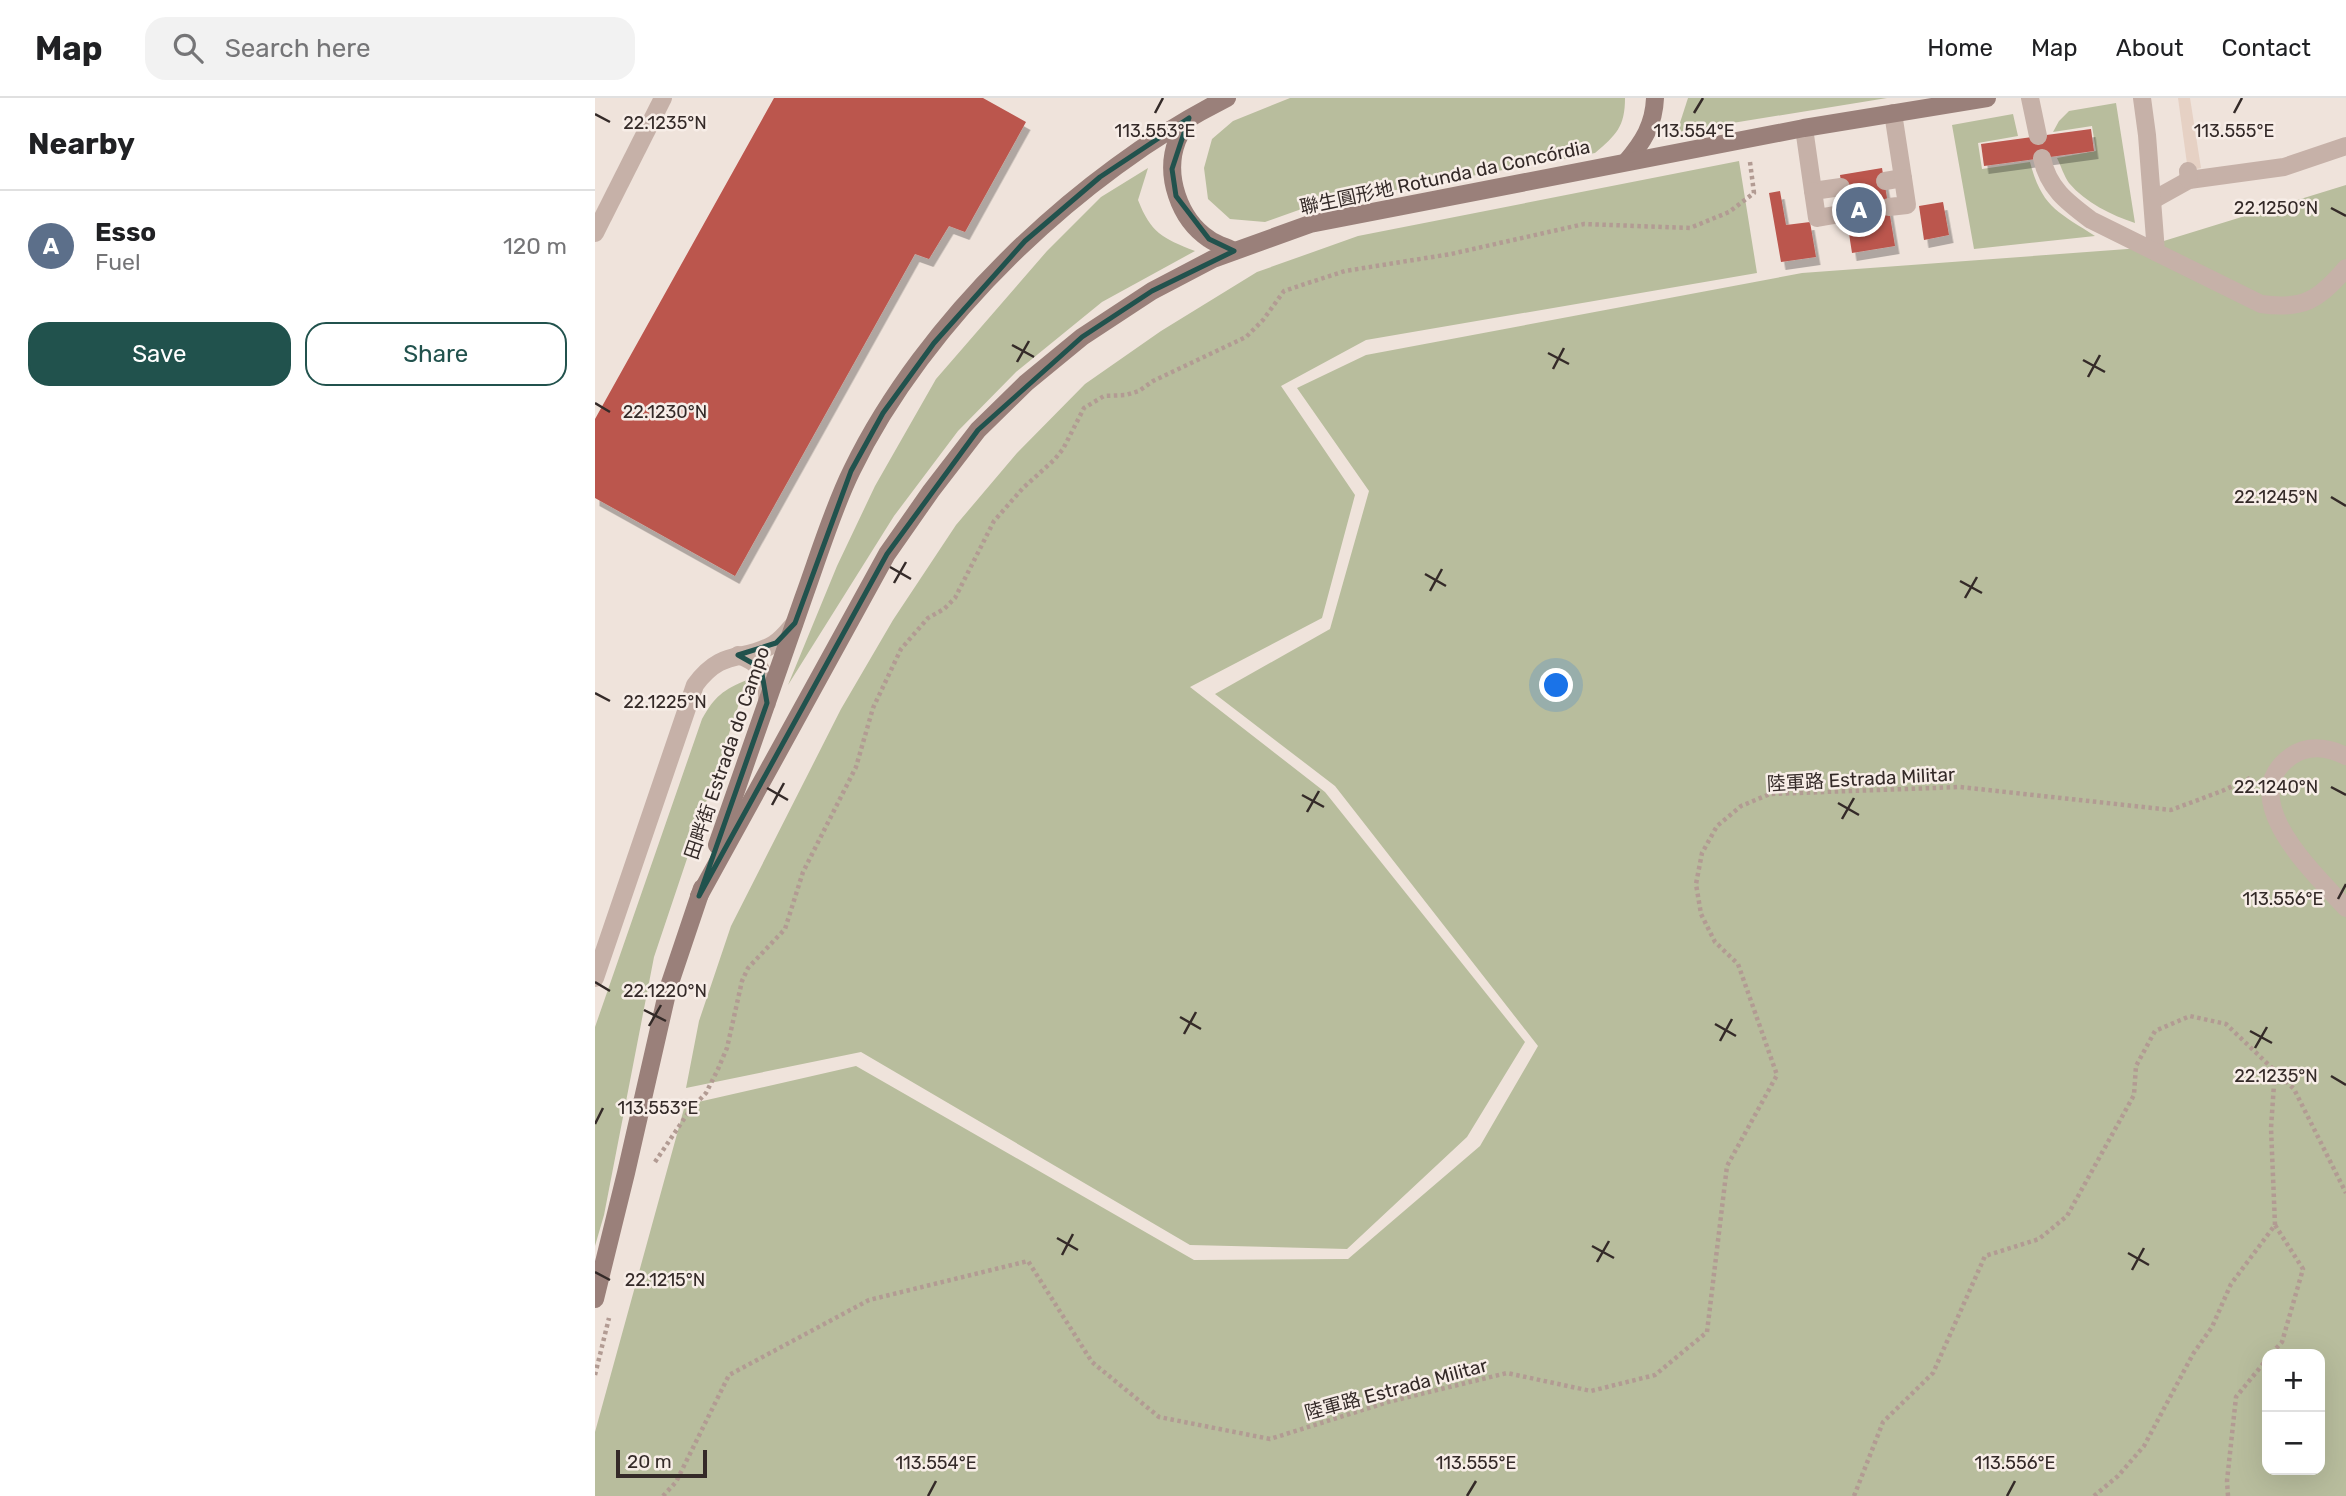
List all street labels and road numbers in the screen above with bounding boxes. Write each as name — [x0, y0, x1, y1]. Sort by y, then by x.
street label: 聯生圓形地 Rotunda da Concórdia — [1298, 135, 1592, 219]
street label: 田畔街 Estrada do Campo — [680, 644, 774, 862]
street label: 陸軍路 Estrada Militar — [1766, 763, 1956, 795]
street label: 陸軍路 Estrada Militar — [1302, 1353, 1491, 1424]

